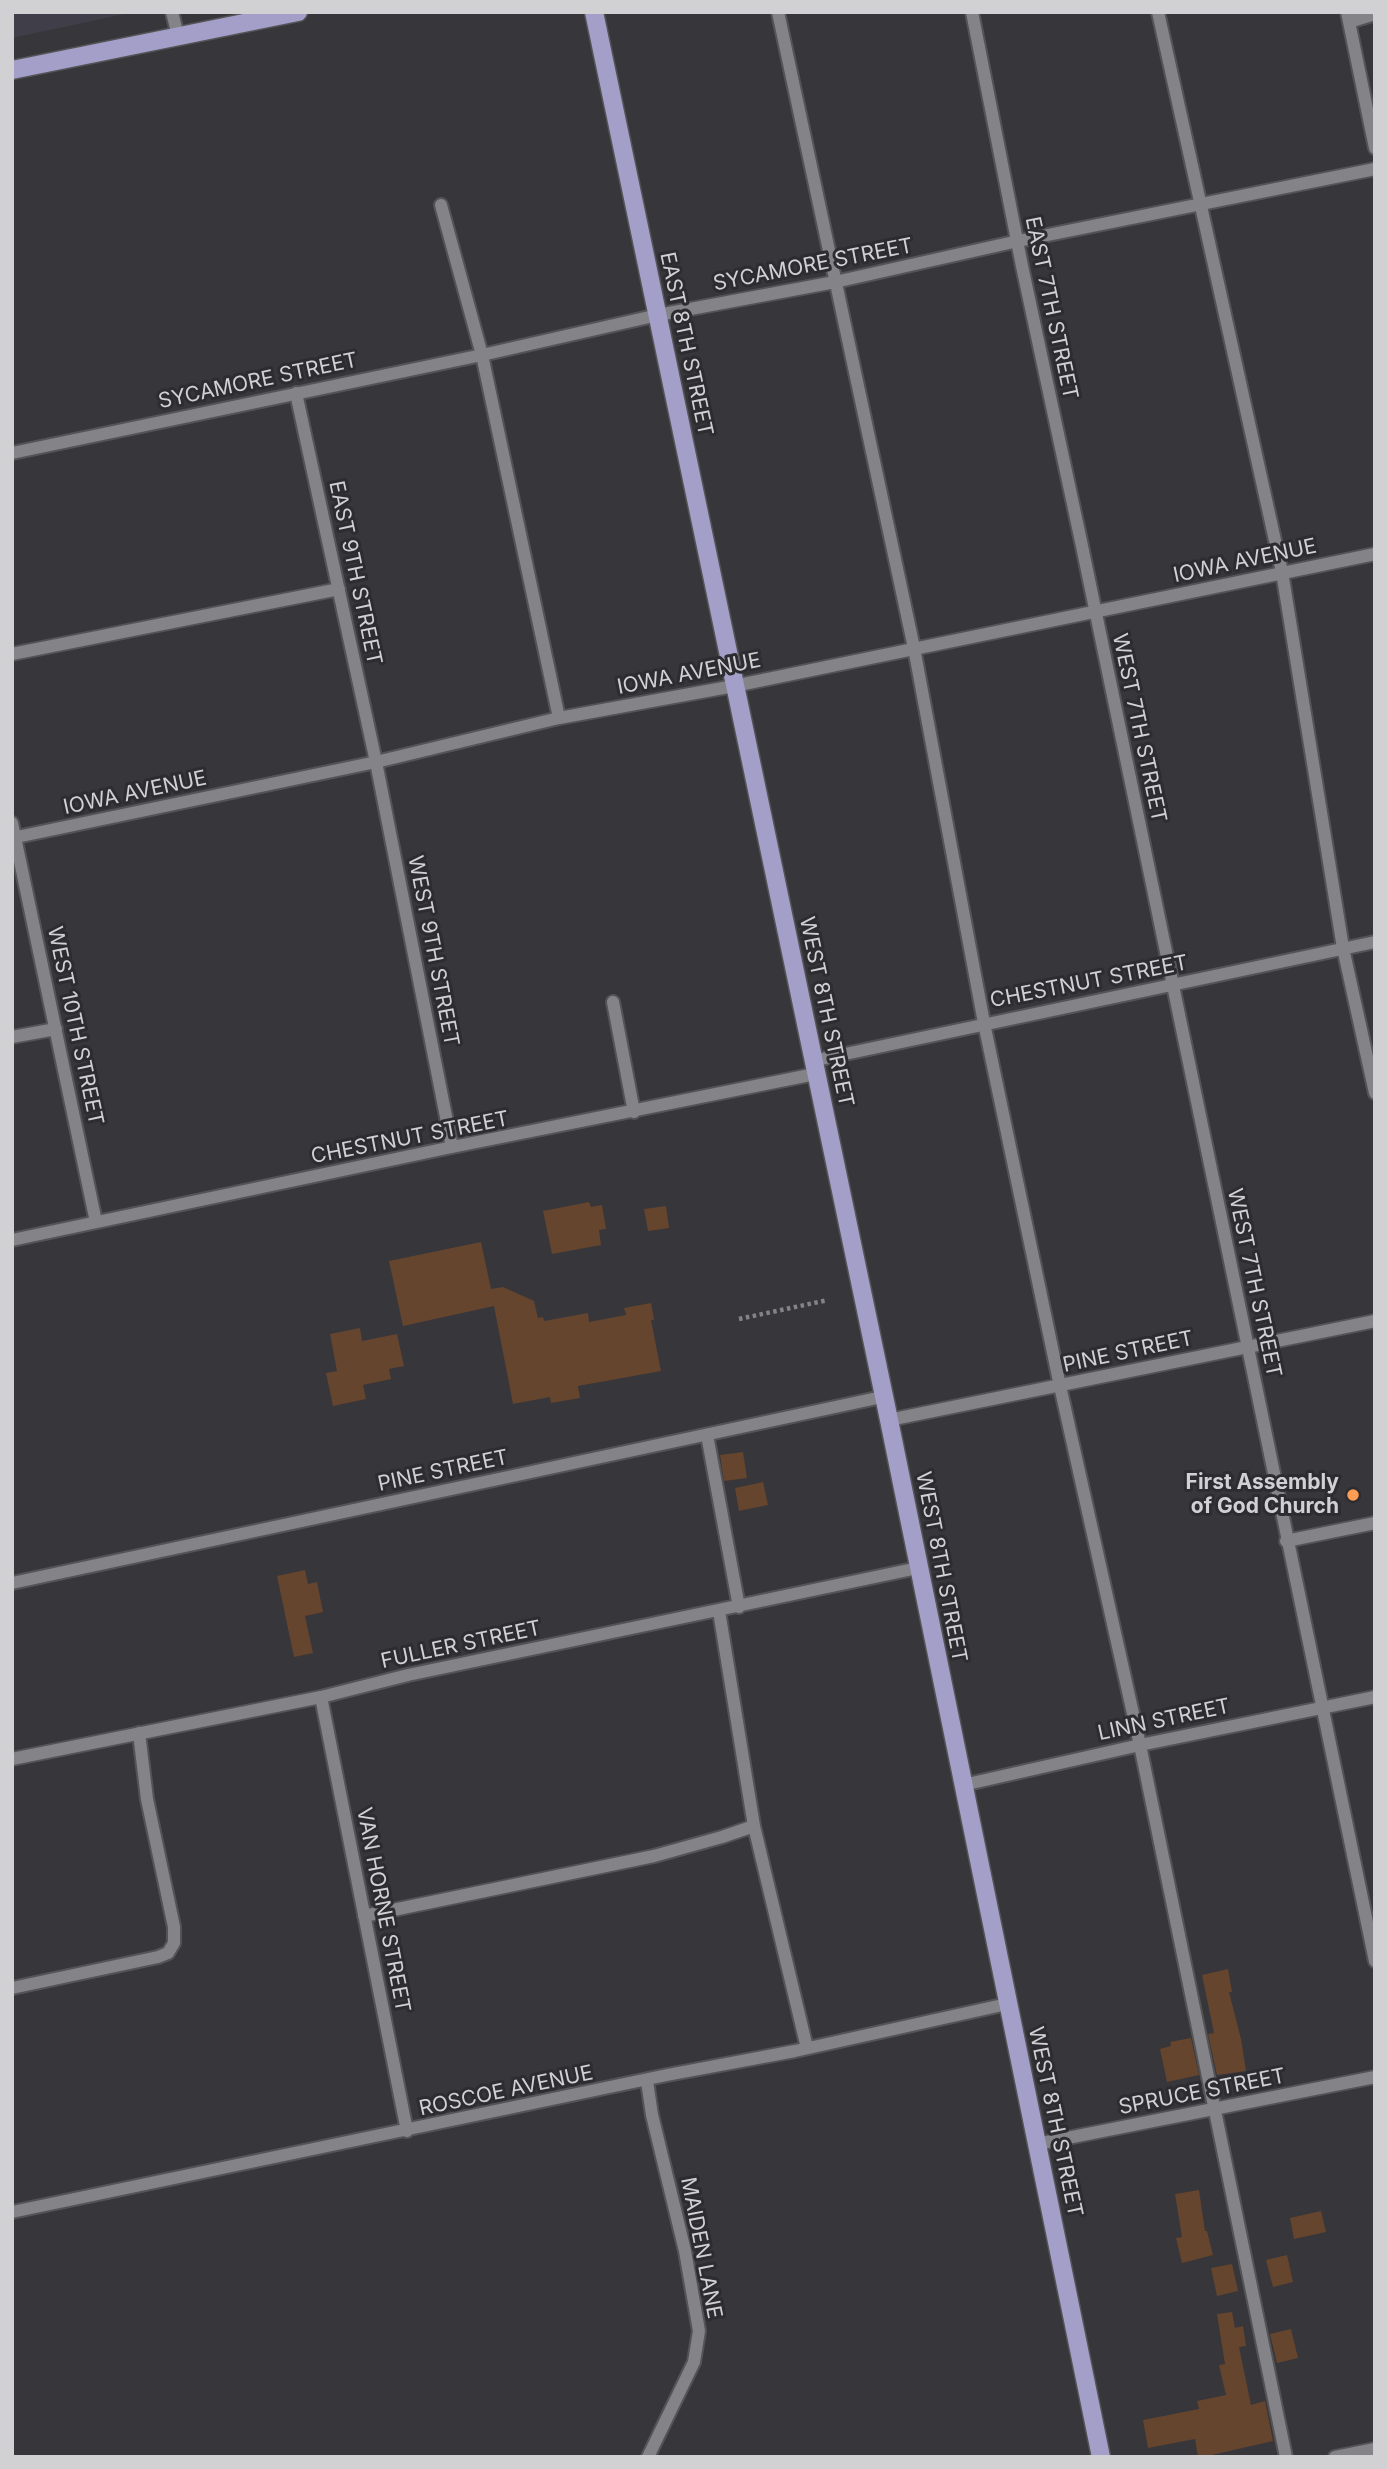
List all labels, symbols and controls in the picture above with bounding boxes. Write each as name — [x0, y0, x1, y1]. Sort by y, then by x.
street label: EAST 7TH STREET — [1019, 214, 1083, 402]
street label: SYCAMORE STREET — [711, 233, 915, 297]
street label: EAST 8TH STREET — [654, 250, 718, 438]
street label: SYCAMORE STREET — [156, 348, 360, 414]
street label: EAST 9TH STREET — [323, 479, 387, 667]
street label: IOWA AVENUE — [1171, 534, 1319, 588]
street label: WEST 7TH STREET — [1107, 631, 1171, 825]
street label: IOWA AVENUE — [615, 648, 763, 700]
street label: IOWA AVENUE — [61, 766, 209, 820]
street label: WEST 9TH STREET — [402, 854, 464, 1048]
street label: WEST 8TH STREET — [794, 915, 858, 1109]
street label: WEST 10TH STREET — [42, 924, 108, 1128]
street label: CHESTNUT STREET — [988, 950, 1190, 1014]
street label: CHESTNUT STREET — [309, 1106, 511, 1170]
street label: WEST 7TH STREET — [1222, 1186, 1286, 1380]
street label: PINE STREET — [1060, 1326, 1196, 1378]
street label: PINE STREET — [375, 1445, 511, 1497]
street label: WEST 8TH STREET — [910, 1470, 972, 1664]
place label: First Assembly of God Church — [1186, 1470, 1339, 1520]
marker: First Assembly of God Church — [1345, 1487, 1361, 1503]
street label: FULLER STREET — [379, 1616, 543, 1674]
street label: LINN STREET — [1096, 1694, 1232, 1746]
street label: VAN HORNE STREET — [351, 1805, 415, 2015]
street label: WEST 8TH STREET — [1023, 2025, 1087, 2219]
street label: ROSCOE AVENUE — [417, 2060, 595, 2122]
street label: SPRUCE STREET — [1117, 2063, 1287, 2121]
street label: MAIDEN LANE — [675, 2175, 727, 2321]

